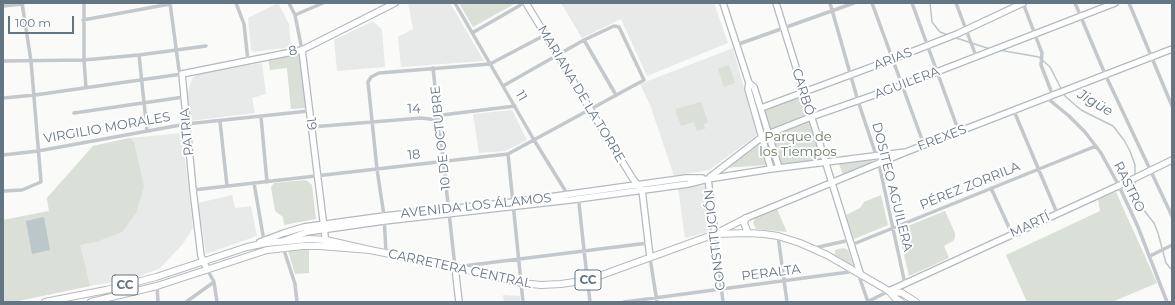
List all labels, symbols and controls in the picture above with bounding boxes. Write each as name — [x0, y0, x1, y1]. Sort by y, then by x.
scale bar — [10, 8, 76, 34]
text: 100 m — [15, 15, 51, 30]
street label: MARIANA DE LA TORRE — [534, 23, 628, 165]
street label: 8 — [287, 42, 299, 60]
street label: ARIAS — [872, 45, 914, 73]
street label: AGUILERA — [872, 63, 942, 103]
street label: CARBÓ — [788, 67, 818, 117]
street label: 10 DE OCTUBRE — [428, 85, 454, 191]
water label: Jigüe — [1074, 86, 1116, 120]
street label: 11 — [512, 88, 530, 104]
street label: 14 — [407, 101, 421, 117]
street label: PATRIA — [177, 108, 197, 156]
street label: VIRGILIO MORALES — [42, 109, 172, 147]
street label: 19 — [302, 117, 320, 131]
street label: DOSITEO AGUILERA — [868, 121, 916, 253]
street label: FREXES — [915, 122, 969, 154]
park label: Parque de los Tiempos — [759, 129, 837, 160]
street label: 18 — [407, 147, 421, 163]
street label: PÉREZ ZORRILA — [918, 159, 1022, 213]
street label: RASTRO — [1110, 159, 1148, 215]
street label: CONSTITUCIÓN — [701, 189, 729, 291]
street label: AVENIDA LOS ÁLAMOS — [400, 190, 552, 222]
street label: MARTÍ — [1007, 209, 1053, 241]
street label: CARRETERA CENTRAL — [387, 246, 533, 292]
street label: PERALTA — [740, 262, 802, 284]
road number: CC — [575, 270, 601, 290]
road number: CC — [112, 275, 138, 295]

